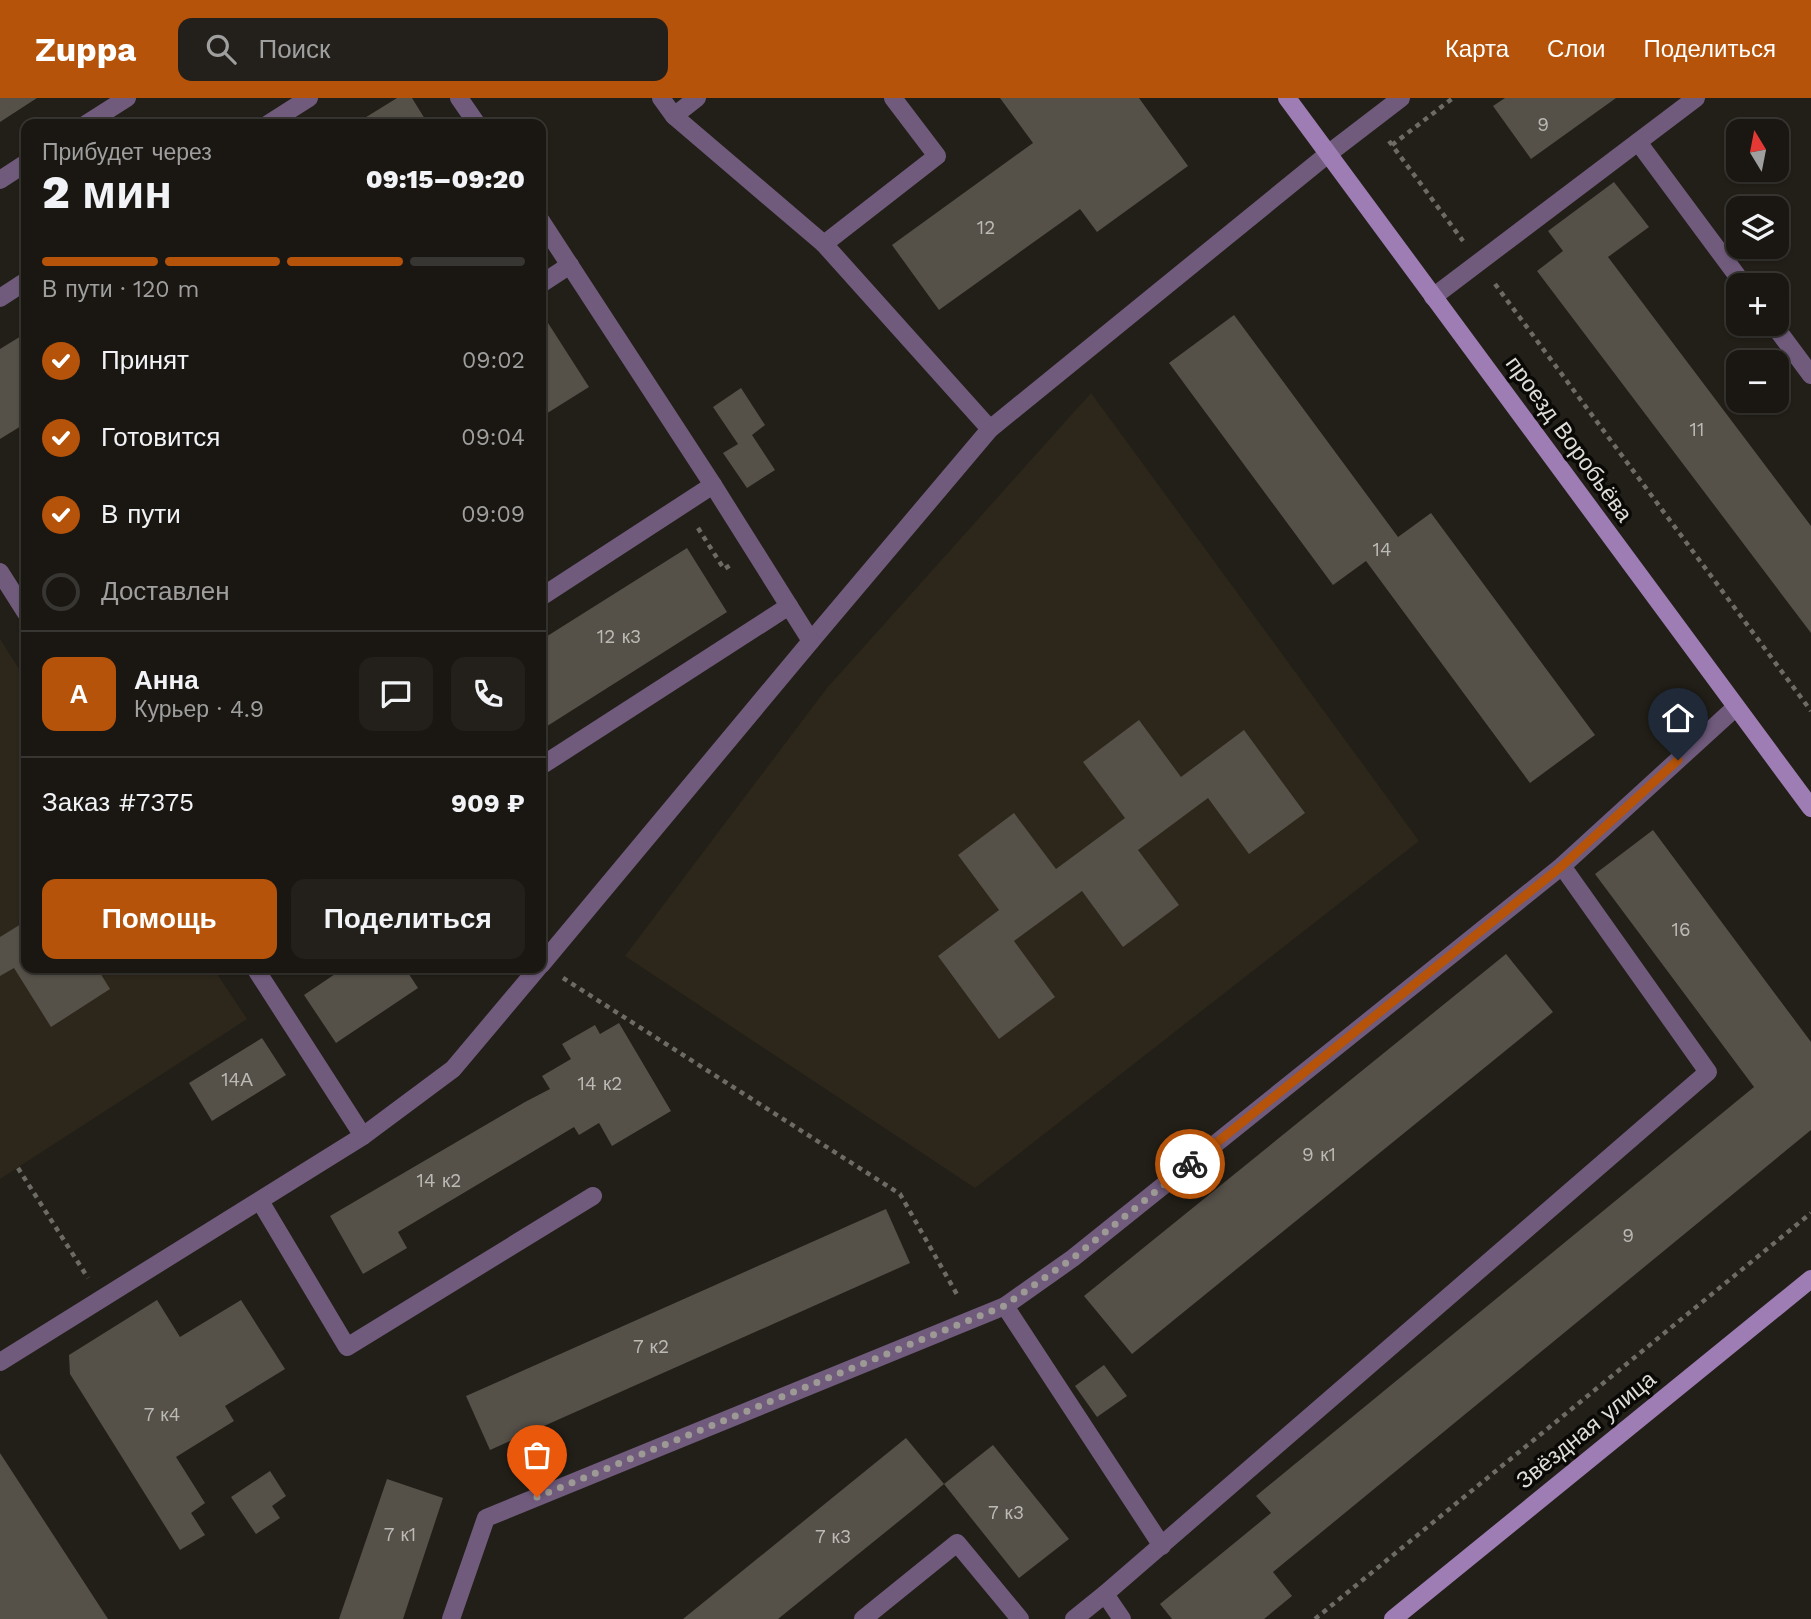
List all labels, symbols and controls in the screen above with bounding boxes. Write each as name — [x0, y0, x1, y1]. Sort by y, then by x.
search box — [178, 18, 668, 81]
text: Zuppa — [35, 30, 136, 69]
icon: search — [202, 30, 240, 68]
text: Поиск — [258, 34, 330, 64]
text: Карта — [1445, 35, 1509, 63]
text: Слои — [1547, 35, 1605, 63]
text: Поделиться — [1643, 35, 1776, 63]
house number: 9 — [1537, 113, 1549, 136]
north arrow — [1726, 119, 1788, 182]
map controls — [1726, 119, 1789, 413]
text: Прибудет через — [42, 139, 212, 166]
text: 09:15–09:20 — [366, 164, 525, 194]
text: 2 мин — [42, 165, 172, 219]
button: layers — [1726, 196, 1789, 259]
house number: 12 — [977, 216, 995, 239]
button: + — [1726, 273, 1789, 336]
text: В пути · 120 m — [42, 276, 199, 303]
icon: check — [42, 342, 80, 380]
text: Принят — [101, 345, 189, 375]
text: 09:02 — [462, 347, 525, 374]
button: − — [1726, 350, 1789, 413]
street label: проезд Воробьёва — [1500, 351, 1638, 527]
house number: 11 — [1690, 418, 1704, 441]
icon: check — [42, 419, 80, 457]
text: Готовится — [101, 422, 220, 452]
text: 09:04 — [461, 424, 525, 451]
icon: check — [42, 496, 80, 534]
text: В пути — [101, 499, 181, 529]
text: 09:09 — [461, 501, 525, 528]
house number: 14 — [1372, 538, 1392, 561]
text: Доставлен — [101, 576, 230, 606]
house number: 12 к3 — [597, 625, 641, 648]
button: chat — [359, 657, 433, 731]
button: phone — [451, 657, 525, 731]
text: Анна — [134, 665, 199, 695]
text: А — [70, 679, 88, 709]
pin — [1648, 688, 1708, 760]
text: Курьер · 4.9 — [134, 696, 264, 723]
icon: home — [1659, 699, 1697, 737]
text: Заказ #7375 — [42, 787, 194, 817]
text: 909 ₽ — [451, 788, 525, 818]
button: Помощь — [42, 879, 277, 959]
button: Поделиться — [291, 879, 525, 959]
house number: 16 — [1672, 918, 1690, 941]
house number: 14А — [221, 1068, 253, 1091]
house number: 14 к2 — [578, 1072, 622, 1095]
courier — [1155, 1129, 1225, 1199]
house number: 9 к1 — [1302, 1143, 1336, 1166]
icon: bike — [1171, 1145, 1209, 1183]
house number: 14 к2 — [417, 1169, 461, 1192]
house number: 9 — [1622, 1224, 1634, 1247]
house number: 7 к2 — [633, 1335, 669, 1358]
street label: Звёздная улица — [1511, 1365, 1661, 1494]
house number: 7 к4 — [144, 1403, 180, 1426]
pin — [507, 1425, 567, 1497]
icon: bag — [518, 1436, 556, 1474]
house number: 7 к3 — [988, 1501, 1024, 1524]
house number: 7 к1 — [384, 1523, 416, 1546]
house number: 7 к3 — [815, 1525, 851, 1548]

